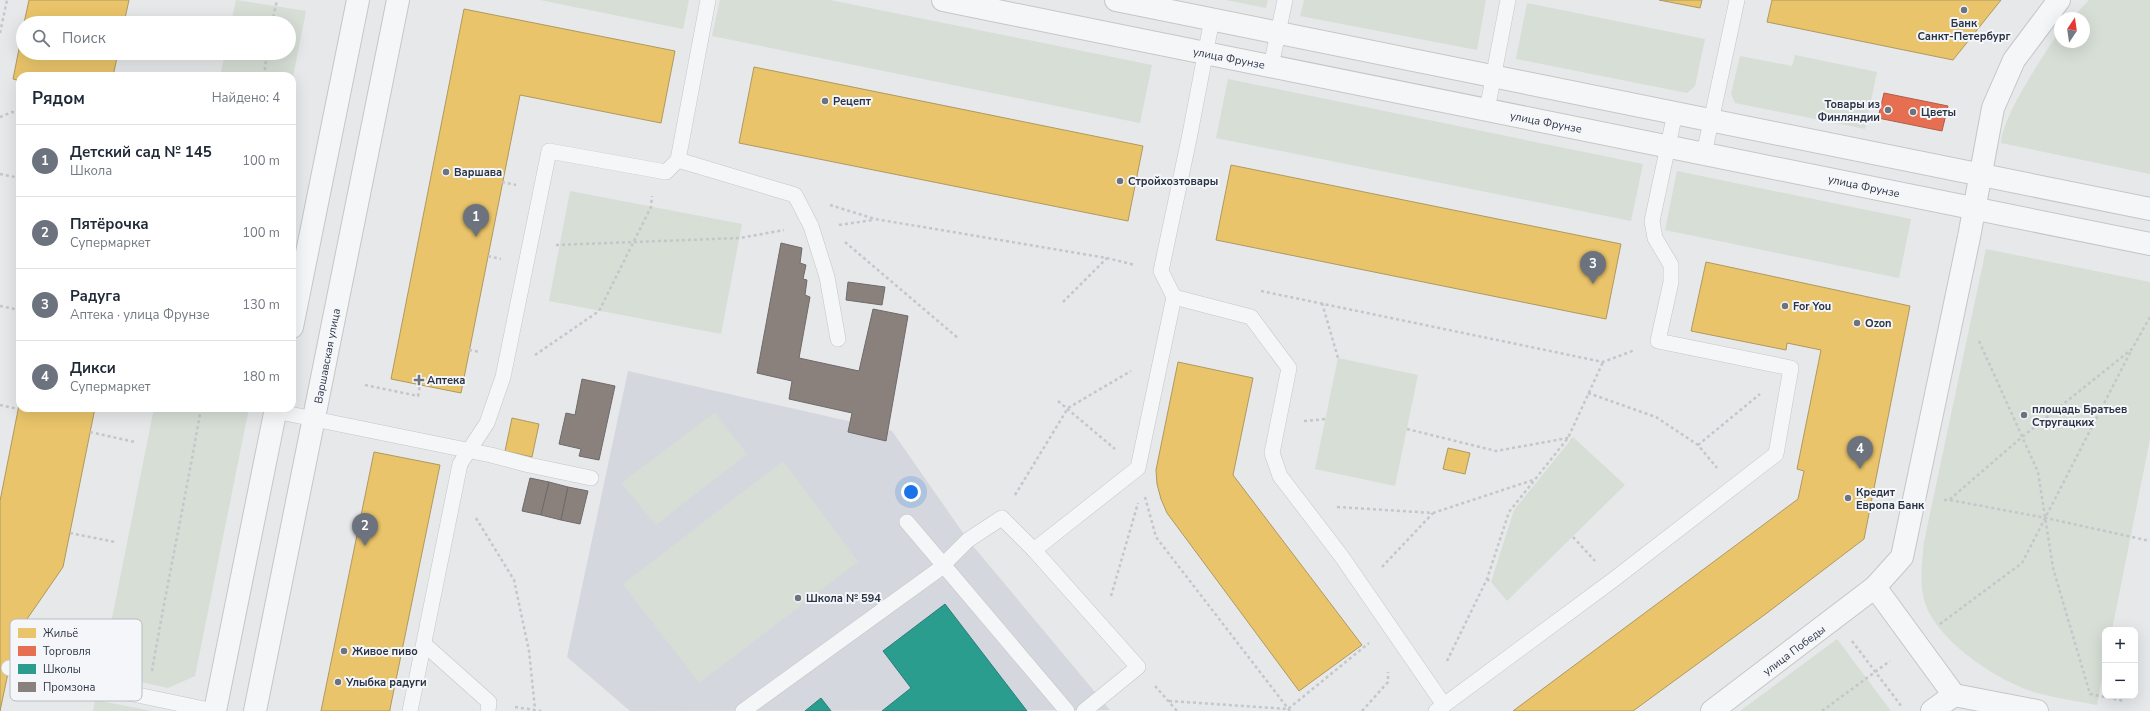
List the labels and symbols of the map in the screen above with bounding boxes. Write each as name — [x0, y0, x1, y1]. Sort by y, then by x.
marker: Банк Санкт-Петербург — [1959, 5, 1969, 15]
north arrow — [2054, 12, 2090, 48]
place label: Банк Санкт-Петербург — [1917, 16, 2011, 44]
street label: улица Фрунзе — [1192, 44, 1266, 73]
place label: Рецепт — [833, 94, 872, 109]
marker: Рецепт — [820, 96, 830, 106]
place label: Товары из Финляндии — [1817, 97, 1880, 125]
marker: Товары из Финляндии — [1883, 105, 1893, 115]
place label: Цветы — [1921, 105, 1956, 120]
marker: Цветы — [1908, 107, 1918, 117]
street label: улица Фрунзе — [1509, 108, 1583, 137]
place label: Варшава — [454, 165, 502, 180]
marker: Варшава — [441, 167, 451, 177]
street label: улица Фрунзе — [1827, 172, 1901, 201]
place label: Стройхозтовары — [1128, 174, 1218, 189]
marker: Стройхозтовары — [1115, 176, 1125, 186]
pin: 1 — [463, 204, 489, 237]
pin: 3 — [1580, 251, 1606, 284]
place label: For You — [1793, 299, 1831, 314]
marker: For You — [1780, 301, 1790, 311]
street label: Варшавская улица — [311, 307, 344, 405]
place label: Ozon — [1865, 316, 1892, 331]
marker: Ozon — [1852, 318, 1862, 328]
place label: Аптека — [427, 373, 465, 388]
marker: Аптека — [414, 375, 424, 385]
place label: площадь Братьев Стругацких — [2032, 402, 2127, 430]
marker: площадь Братьев Стругацких — [2019, 410, 2029, 420]
pin: 4 — [1847, 436, 1873, 469]
your location — [901, 482, 921, 502]
place label: Кредит Европа Банк — [1856, 485, 1925, 513]
marker: Кредит Европа Банк — [1843, 493, 1853, 503]
pin: 2 — [352, 513, 378, 546]
place label: Школа № 594 — [806, 591, 881, 606]
marker: Школа № 594 — [793, 593, 803, 603]
legend — [10, 619, 142, 701]
street label: улица Победы — [1760, 622, 1829, 679]
text: Жильё — [43, 626, 78, 641]
text: Торговля — [43, 644, 91, 659]
place label: Живое пиво — [352, 644, 418, 659]
marker: Живое пиво — [339, 646, 349, 656]
text: Школы — [43, 662, 81, 677]
place label: Улыбка радуги — [345, 675, 427, 690]
marker: Улыбка радуги — [333, 677, 343, 687]
text: Промзона — [43, 680, 95, 695]

